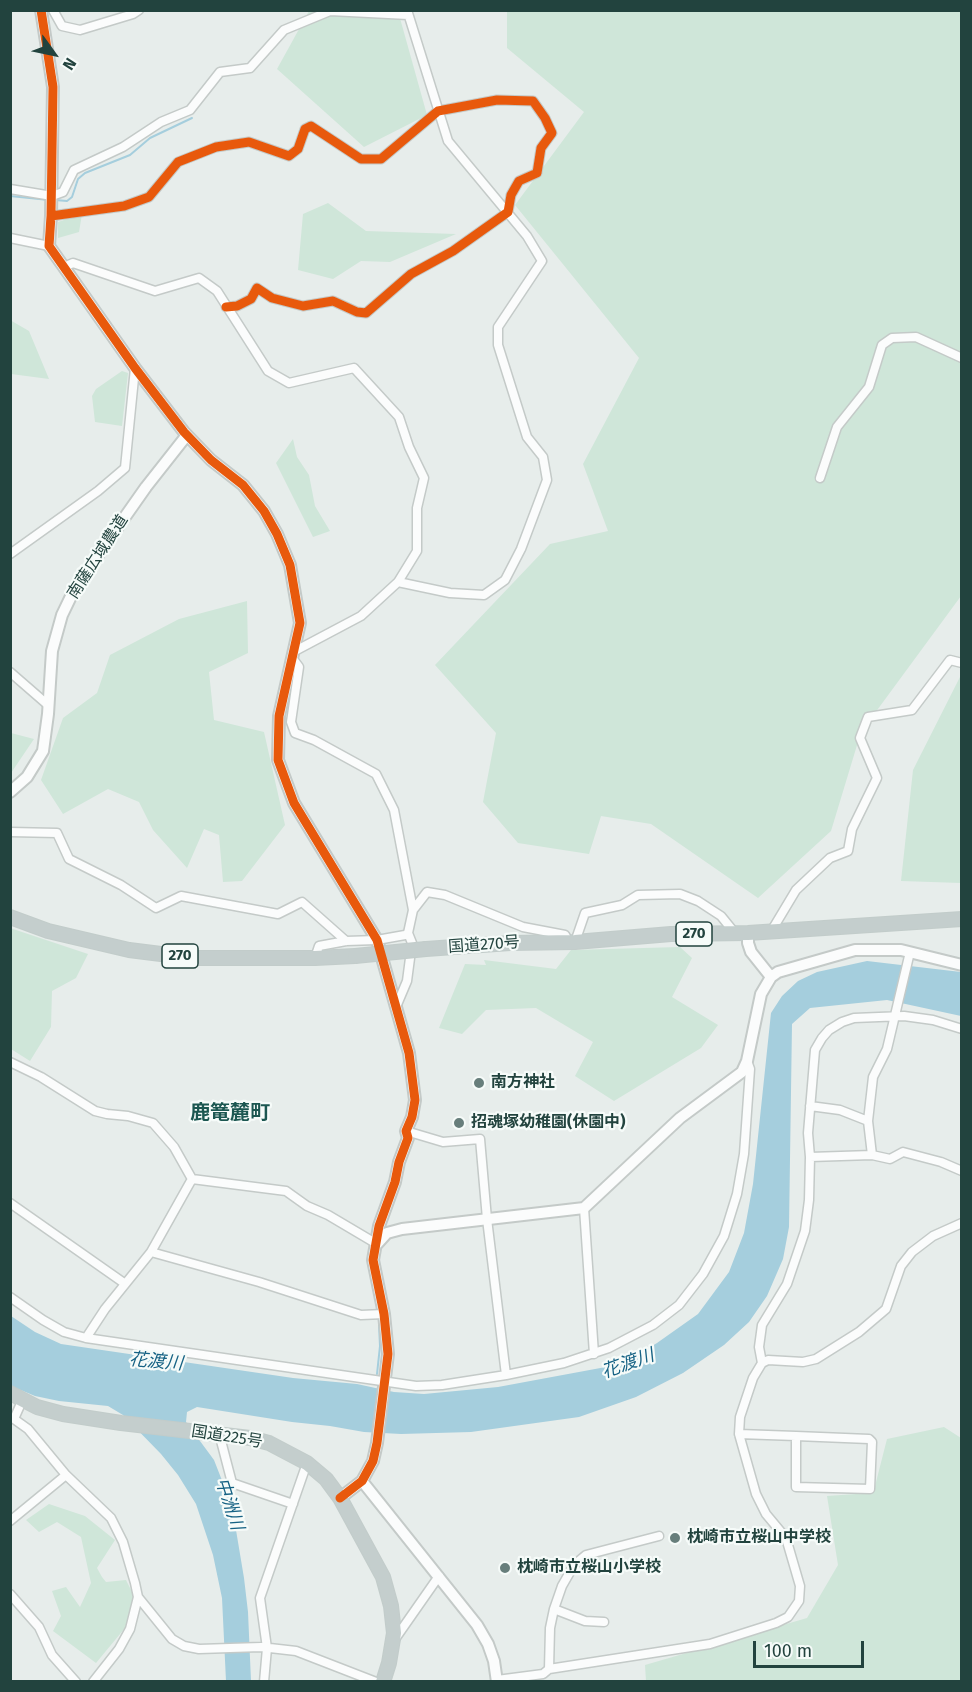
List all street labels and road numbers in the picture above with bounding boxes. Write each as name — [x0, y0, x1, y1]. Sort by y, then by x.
street label: 南薩広域農道 — [64, 512, 132, 602]
road number: 270 — [676, 922, 712, 946]
street label: 国道270号 — [448, 933, 520, 957]
road number: 270 — [162, 944, 198, 968]
street label: 国道225号 — [190, 1422, 264, 1452]

